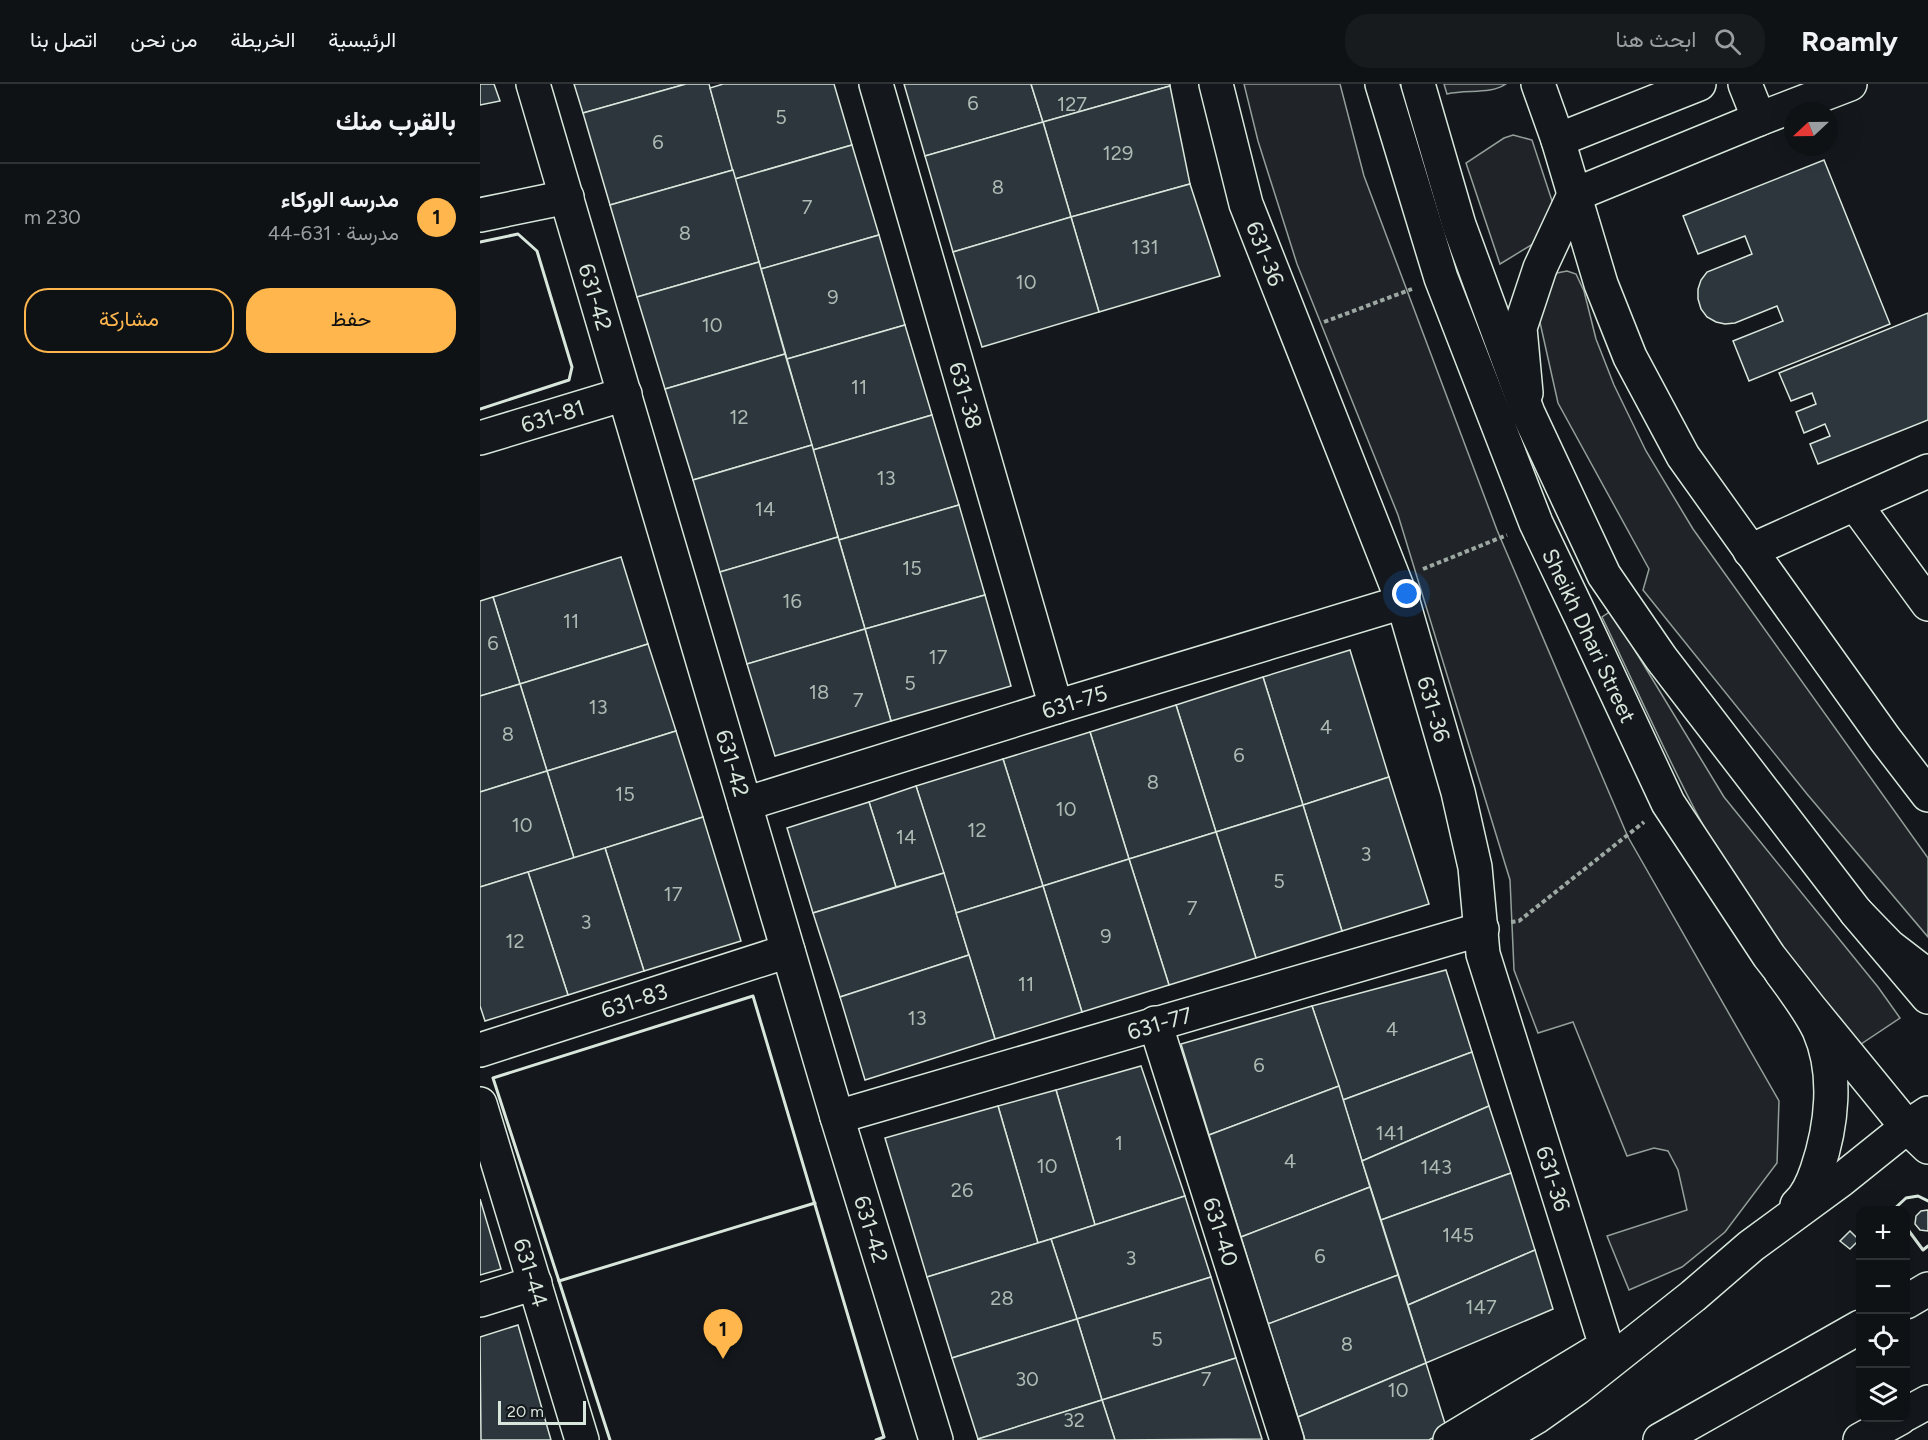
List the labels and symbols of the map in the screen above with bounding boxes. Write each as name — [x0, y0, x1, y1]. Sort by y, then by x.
house number: 6 — [967, 91, 979, 115]
house number: 127 — [1057, 92, 1087, 116]
north arrow — [1784, 102, 1838, 156]
house number: 5 — [775, 105, 787, 129]
house number: 6 — [652, 130, 664, 154]
house number: 129 — [1103, 141, 1133, 165]
house number: 8 — [992, 175, 1004, 199]
house number: 7 — [802, 195, 813, 219]
street label: 631-36 — [1240, 218, 1290, 290]
house number: 8 — [679, 221, 691, 245]
house number: 131 — [1131, 235, 1159, 259]
street label: 631-42 — [573, 260, 618, 334]
house number: 10 — [1015, 270, 1037, 294]
house number: 9 — [827, 285, 839, 309]
house number: 10 — [701, 313, 723, 337]
street label: 631-38 — [943, 359, 988, 432]
house number: 11 — [851, 375, 867, 399]
street label: 631-81 — [518, 394, 588, 439]
house number: 12 — [729, 405, 749, 429]
house number: 13 — [876, 466, 896, 490]
house number: 14 — [755, 497, 775, 521]
street label: Sheikh Dhari Street — [1536, 544, 1642, 727]
house number: 15 — [902, 556, 922, 580]
your location — [1392, 579, 1421, 608]
house number: 16 — [782, 589, 802, 613]
house number: 11 — [563, 609, 579, 633]
house number: 6 — [487, 631, 499, 655]
house number: 17 — [929, 645, 948, 669]
house number: 5 — [904, 671, 916, 695]
street label: 631-36 — [1411, 673, 1456, 745]
street label: 631-75 — [1038, 679, 1111, 725]
house number: 18 — [809, 680, 829, 704]
house number: 7 — [853, 688, 864, 712]
house number: 13 — [588, 695, 608, 719]
house number: 4 — [1320, 715, 1332, 739]
house number: 8 — [502, 722, 514, 746]
street label: 631-42 — [710, 727, 755, 800]
house number: 6 — [1233, 743, 1245, 767]
house number: 8 — [1147, 770, 1159, 794]
house number: 15 — [615, 782, 635, 806]
house number: 10 — [1055, 797, 1077, 821]
house number: 10 — [511, 813, 533, 837]
house number: 12 — [967, 818, 987, 842]
house number: 14 — [896, 825, 916, 849]
house number: 3 — [1361, 842, 1371, 866]
house number: 5 — [1273, 869, 1285, 893]
house number: 17 — [664, 882, 683, 906]
house number: 7 — [1187, 896, 1198, 920]
house number: 3 — [581, 910, 591, 934]
house number: 9 — [1100, 924, 1112, 948]
house number: 12 — [505, 929, 525, 953]
house number: 11 — [1018, 972, 1034, 996]
street label: 631-83 — [598, 978, 671, 1024]
street label: 631-77 — [1124, 1001, 1196, 1046]
house number: 13 — [907, 1006, 927, 1030]
house number: 4 — [1386, 1017, 1398, 1041]
house number: 6 — [1253, 1053, 1265, 1077]
house number: 141 — [1376, 1121, 1404, 1145]
house number: 1 — [1115, 1131, 1123, 1155]
street label: 631-36 — [1530, 1143, 1576, 1215]
house number: 4 — [1284, 1149, 1296, 1173]
house number: 10 — [1036, 1154, 1058, 1178]
house number: 143 — [1420, 1155, 1452, 1179]
house number: 26 — [951, 1178, 973, 1202]
street label: 631-42 — [848, 1192, 894, 1266]
street label: 631-40 — [1197, 1194, 1244, 1270]
house number: 145 — [1442, 1223, 1474, 1247]
street label: 631-44 — [508, 1235, 554, 1310]
house number: 6 — [1314, 1244, 1326, 1268]
house number: 3 — [1126, 1246, 1136, 1270]
house number: 28 — [990, 1286, 1014, 1310]
house number: 147 — [1465, 1295, 1497, 1319]
pin: 1 — [704, 1310, 742, 1359]
house number: 5 — [1151, 1327, 1163, 1351]
house number: 8 — [1341, 1332, 1353, 1356]
house number: 30 — [1015, 1367, 1039, 1391]
house number: 7 — [1201, 1367, 1212, 1391]
house number: 10 — [1387, 1378, 1409, 1402]
scale bar — [498, 1398, 586, 1426]
house number: 32 — [1063, 1408, 1085, 1432]

